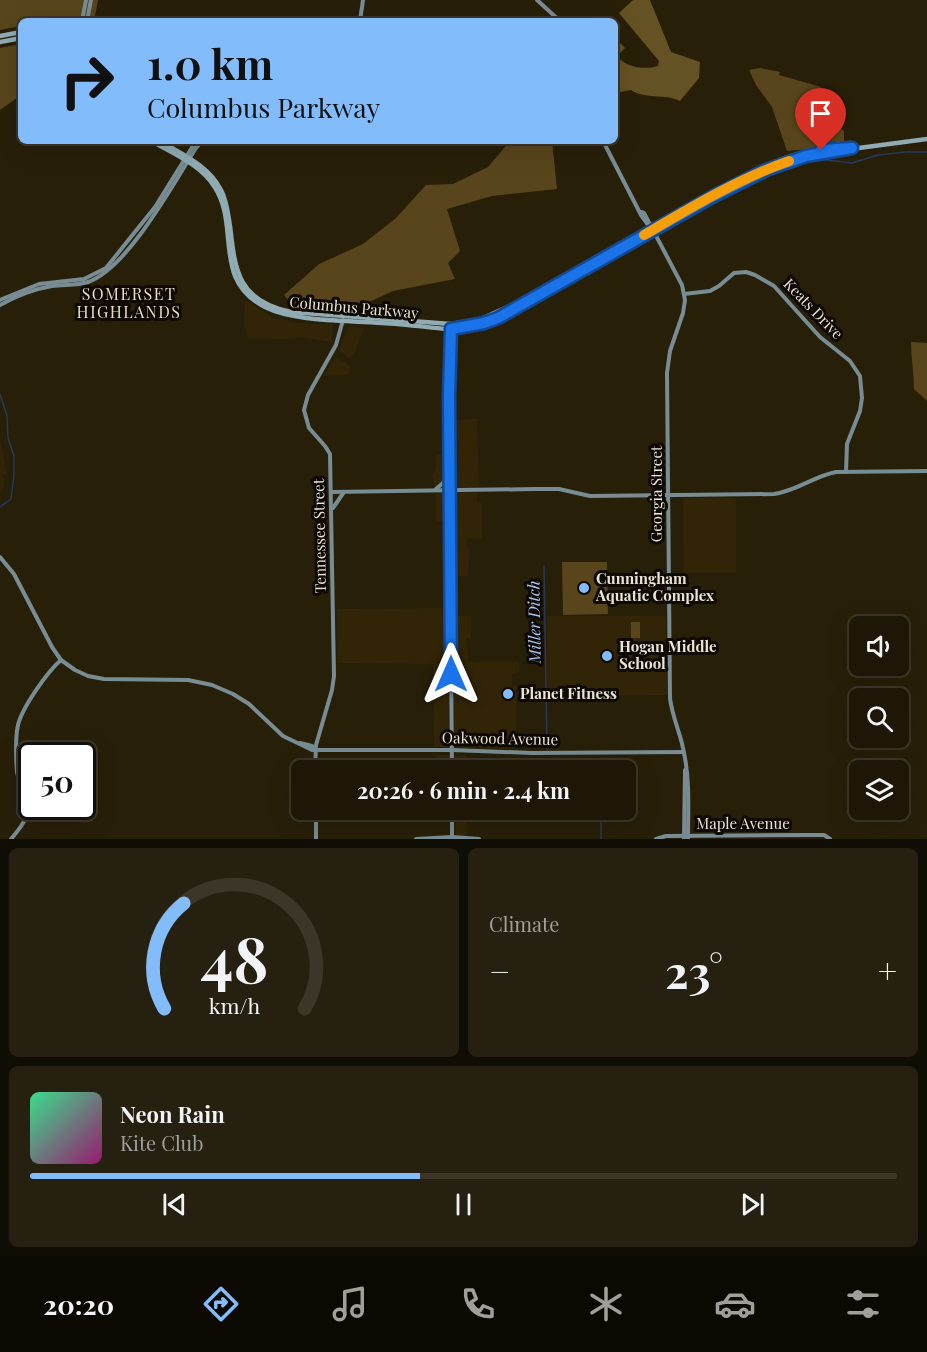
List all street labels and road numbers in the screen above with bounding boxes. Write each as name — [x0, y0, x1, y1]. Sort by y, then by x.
street label: Keats Drive — [780, 274, 848, 343]
street label: Columbus Parkway — [289, 291, 420, 323]
street label: Georgia Street — [646, 445, 666, 542]
street label: Tennessee Street — [308, 478, 330, 593]
street label: Oakwood Avenue — [442, 727, 558, 749]
street label: Maple Avenue — [696, 813, 790, 833]

